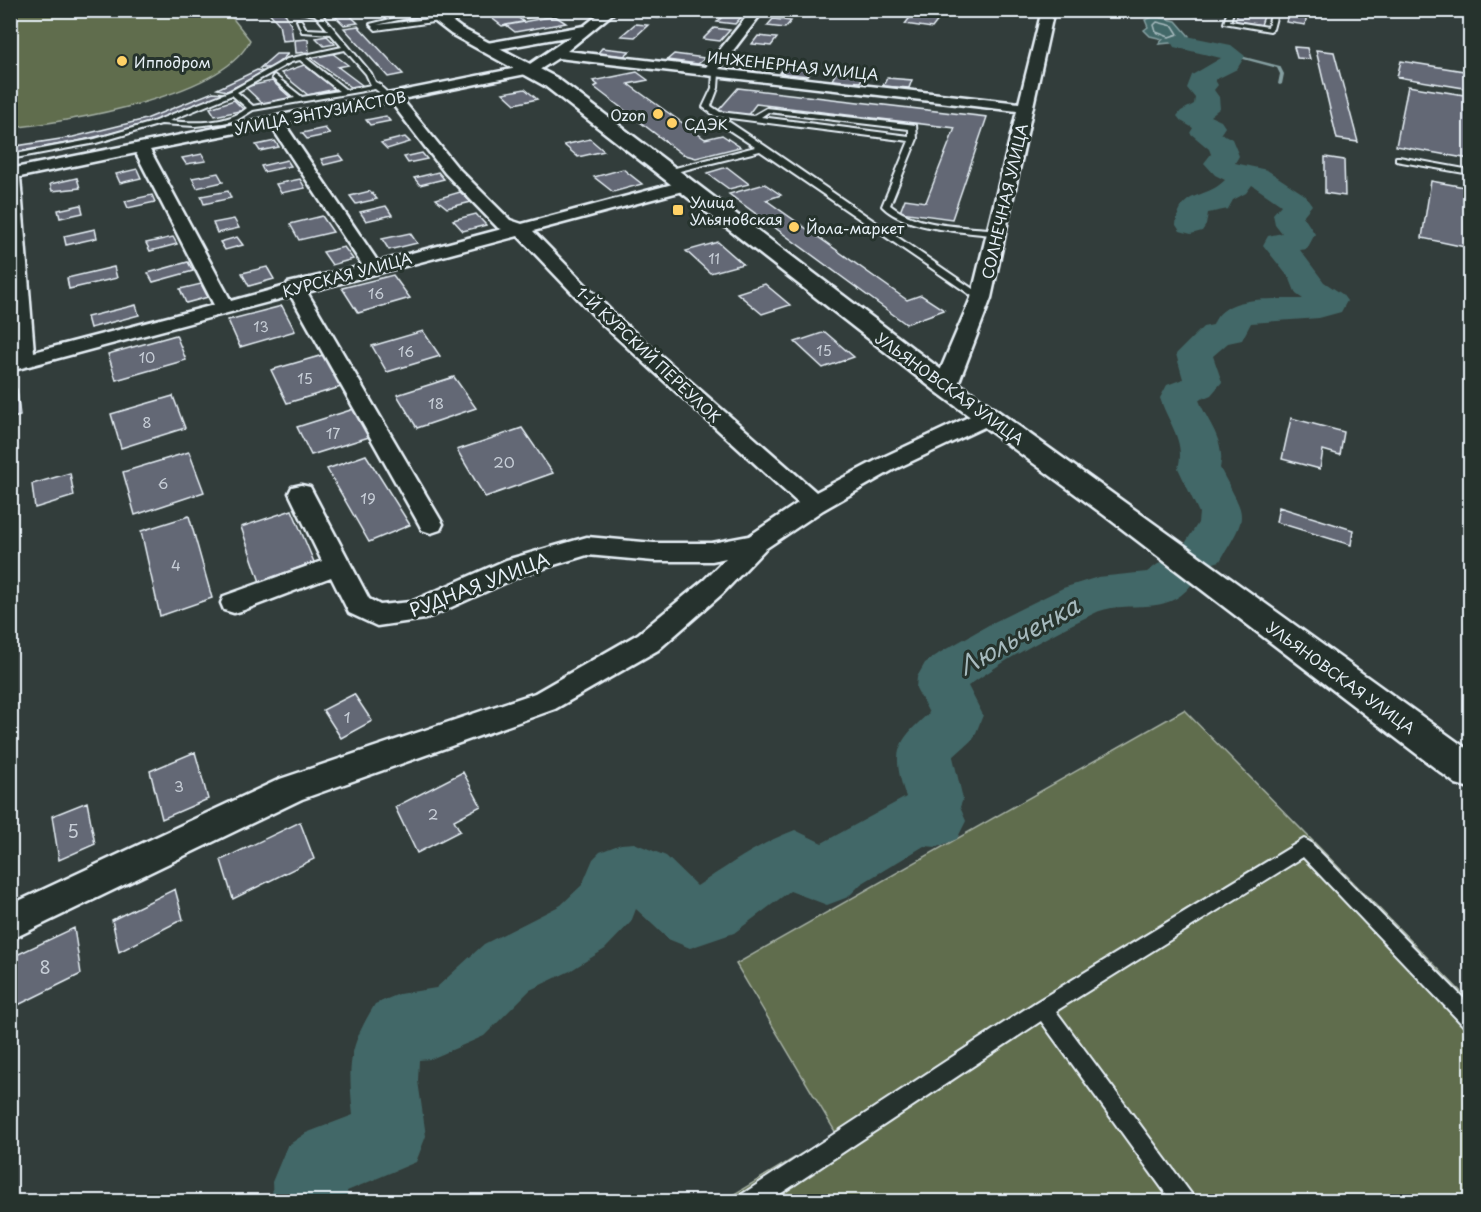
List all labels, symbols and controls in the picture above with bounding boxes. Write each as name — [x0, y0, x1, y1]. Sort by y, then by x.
street label: ИНЖЕНЕРНАЯ УЛИЦА — [706, 45, 880, 85]
place label: Ипподром — [134, 50, 211, 73]
marker: Ипподром — [115, 54, 129, 68]
street label: УЛИЦА ЭНТУЗИАСТОВ — [232, 84, 408, 140]
place label: Ozon — [610, 103, 646, 126]
marker: Ozon — [651, 107, 665, 121]
place label: СДЭК — [684, 112, 728, 135]
marker: СДЭК — [665, 116, 679, 130]
street label: СОЛНЕЧНАЯ УЛИЦА — [975, 121, 1033, 281]
place label: Улица Ульяновская — [690, 190, 783, 230]
marker: Улица Ульяновская — [671, 203, 685, 217]
place label: Йола-маркет — [806, 216, 905, 239]
marker: Йола-маркет — [787, 220, 801, 234]
street label: КУРСКАЯ УЛИЦА — [280, 246, 414, 302]
house number: 11 — [708, 248, 720, 269]
street label: 1-Й КУРСКИЙ ПЕРЕУЛОК — [572, 281, 727, 427]
house number: 16 — [368, 283, 384, 304]
house number: 13 — [253, 316, 269, 337]
street label: УЛЬЯНОВСКАЯ УЛИЦА — [871, 326, 1029, 450]
house number: 15 — [816, 340, 832, 361]
house number: 16 — [398, 341, 414, 362]
house number: 10 — [139, 347, 155, 368]
house number: 15 — [297, 368, 313, 389]
house number: 18 — [428, 391, 444, 414]
house number: 8 — [142, 410, 152, 433]
house number: 17 — [326, 421, 340, 444]
house number: 20 — [493, 450, 515, 473]
house number: 6 — [158, 471, 168, 494]
house number: 19 — [360, 486, 376, 509]
street label: РУДНАЯ УЛИЦА — [405, 545, 553, 623]
house number: 4 — [171, 553, 181, 576]
water label: Люльченка — [951, 586, 1086, 683]
street label: УЛЬЯНОВСКАЯ УЛИЦА — [1262, 615, 1420, 739]
house number: 1 — [344, 705, 350, 728]
house number: 3 — [174, 774, 184, 797]
house number: 2 — [428, 802, 438, 825]
house number: 5 — [67, 817, 79, 844]
house number: 8 — [39, 953, 51, 980]

